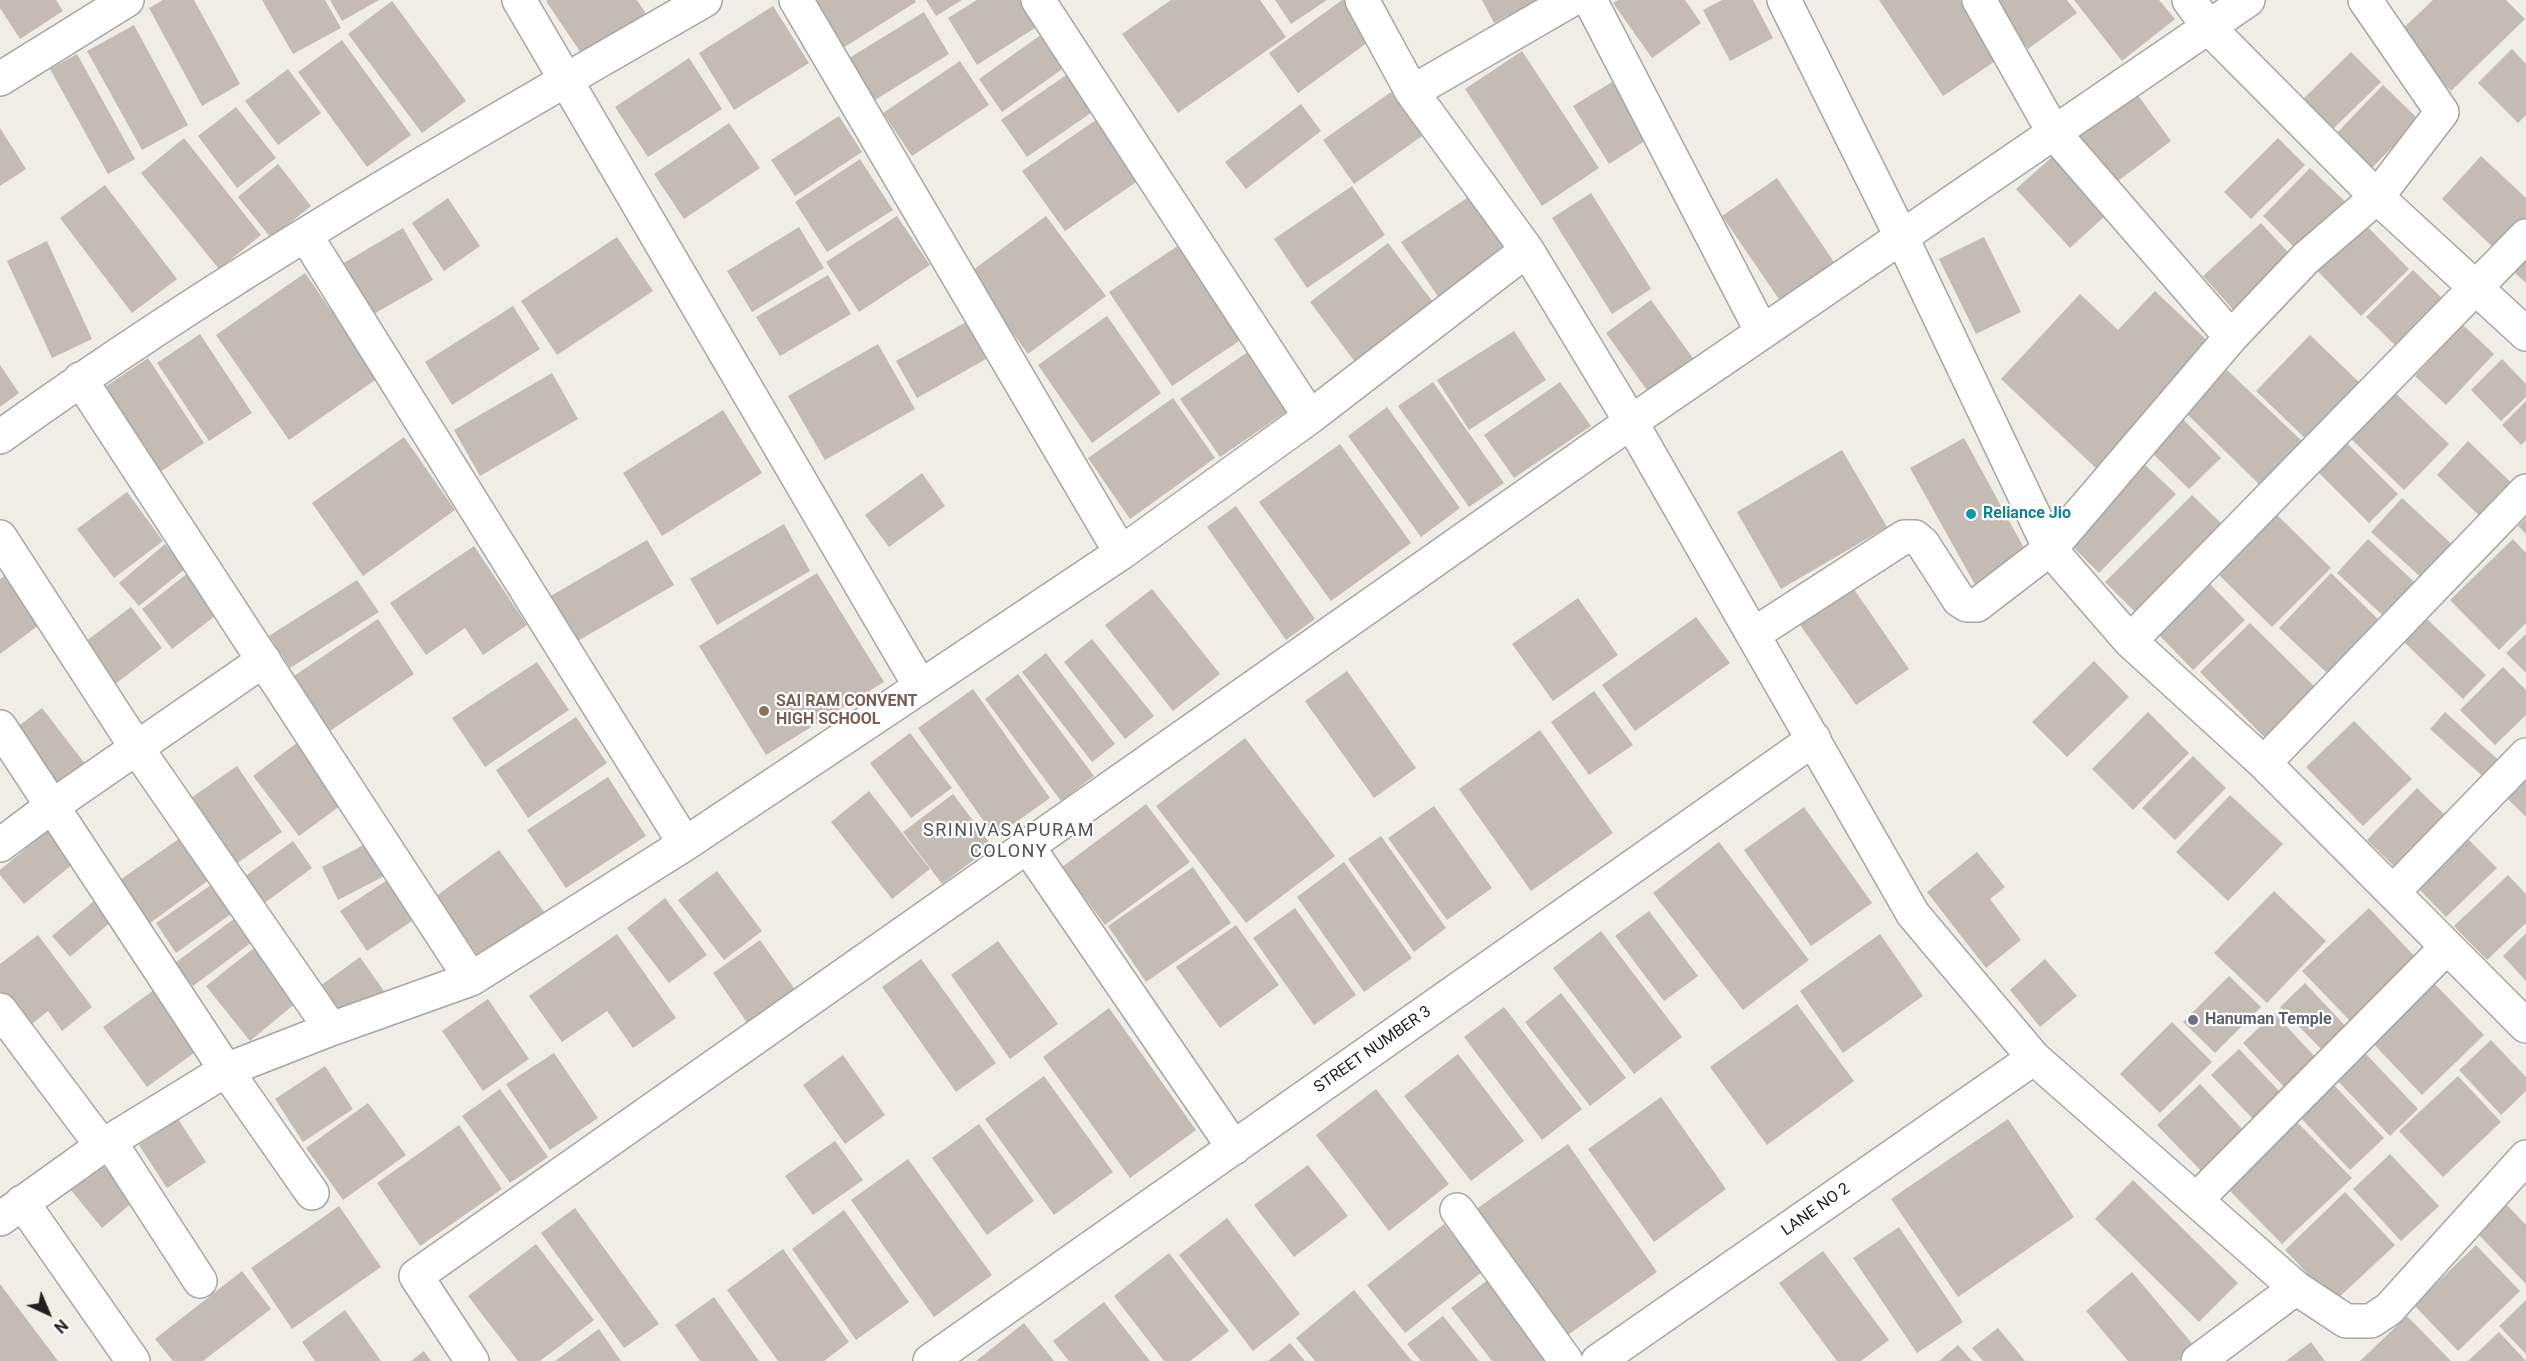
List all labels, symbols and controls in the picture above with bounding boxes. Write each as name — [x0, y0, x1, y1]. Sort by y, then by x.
place label: Reliance Jio — [1983, 504, 2071, 524]
marker: Reliance Jio — [1964, 507, 1978, 521]
place label: SAI RAM CONVENT HIGH SCHOOL — [776, 692, 917, 730]
marker: SAI RAM CONVENT HIGH SCHOOL — [757, 704, 771, 718]
district label: SRINIVASAPURAM COLONY — [923, 820, 1095, 862]
street label: STREET NUMBER 3 — [1311, 1002, 1435, 1098]
place label: Hanuman Temple — [2205, 1010, 2332, 1030]
marker: Hanuman Temple — [2186, 1013, 2200, 1027]
street label: LANE NO 2 — [1778, 1179, 1854, 1241]
north arrow — [18, 1283, 78, 1343]
text: N — [50, 1316, 72, 1337]

